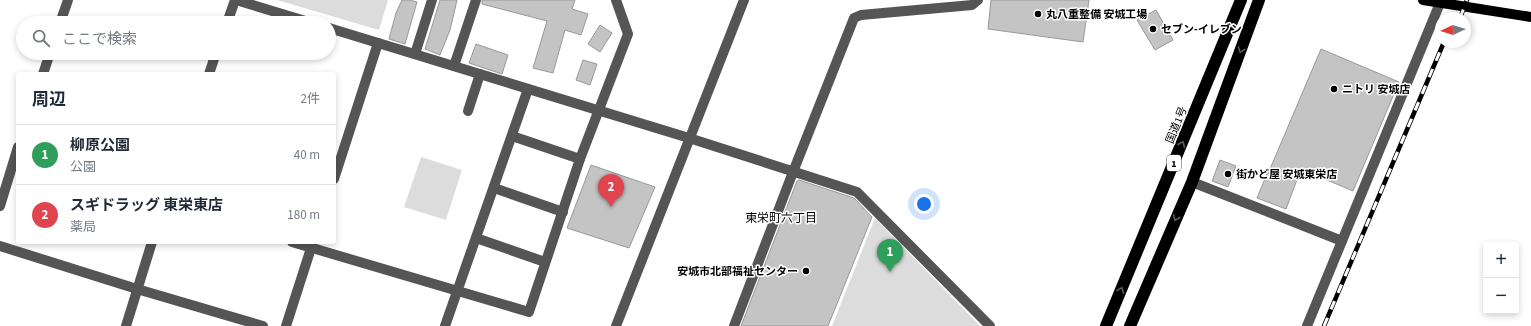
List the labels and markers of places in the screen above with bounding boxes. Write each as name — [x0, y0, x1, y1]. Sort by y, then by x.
place label: 丸八重整備 安城工場 — [1046, 7, 1147, 22]
marker: 丸八重整備 安城工場 — [1033, 9, 1043, 19]
place label: セブン-イレブン — [1161, 22, 1242, 37]
marker: セブン-イレブン — [1148, 24, 1158, 34]
place label: ニトリ 安城店 — [1342, 82, 1410, 97]
marker: ニトリ 安城店 — [1329, 84, 1339, 94]
place label: 街かど屋 安城東栄店 — [1236, 167, 1337, 182]
marker: 街かど屋 安城東栄店 — [1223, 169, 1233, 179]
pin: 2 — [598, 174, 624, 207]
pin: 1 — [877, 239, 903, 272]
place label: 安城市北部福祉センター — [677, 264, 798, 279]
marker: 安城市北部福祉センター — [801, 266, 811, 276]

